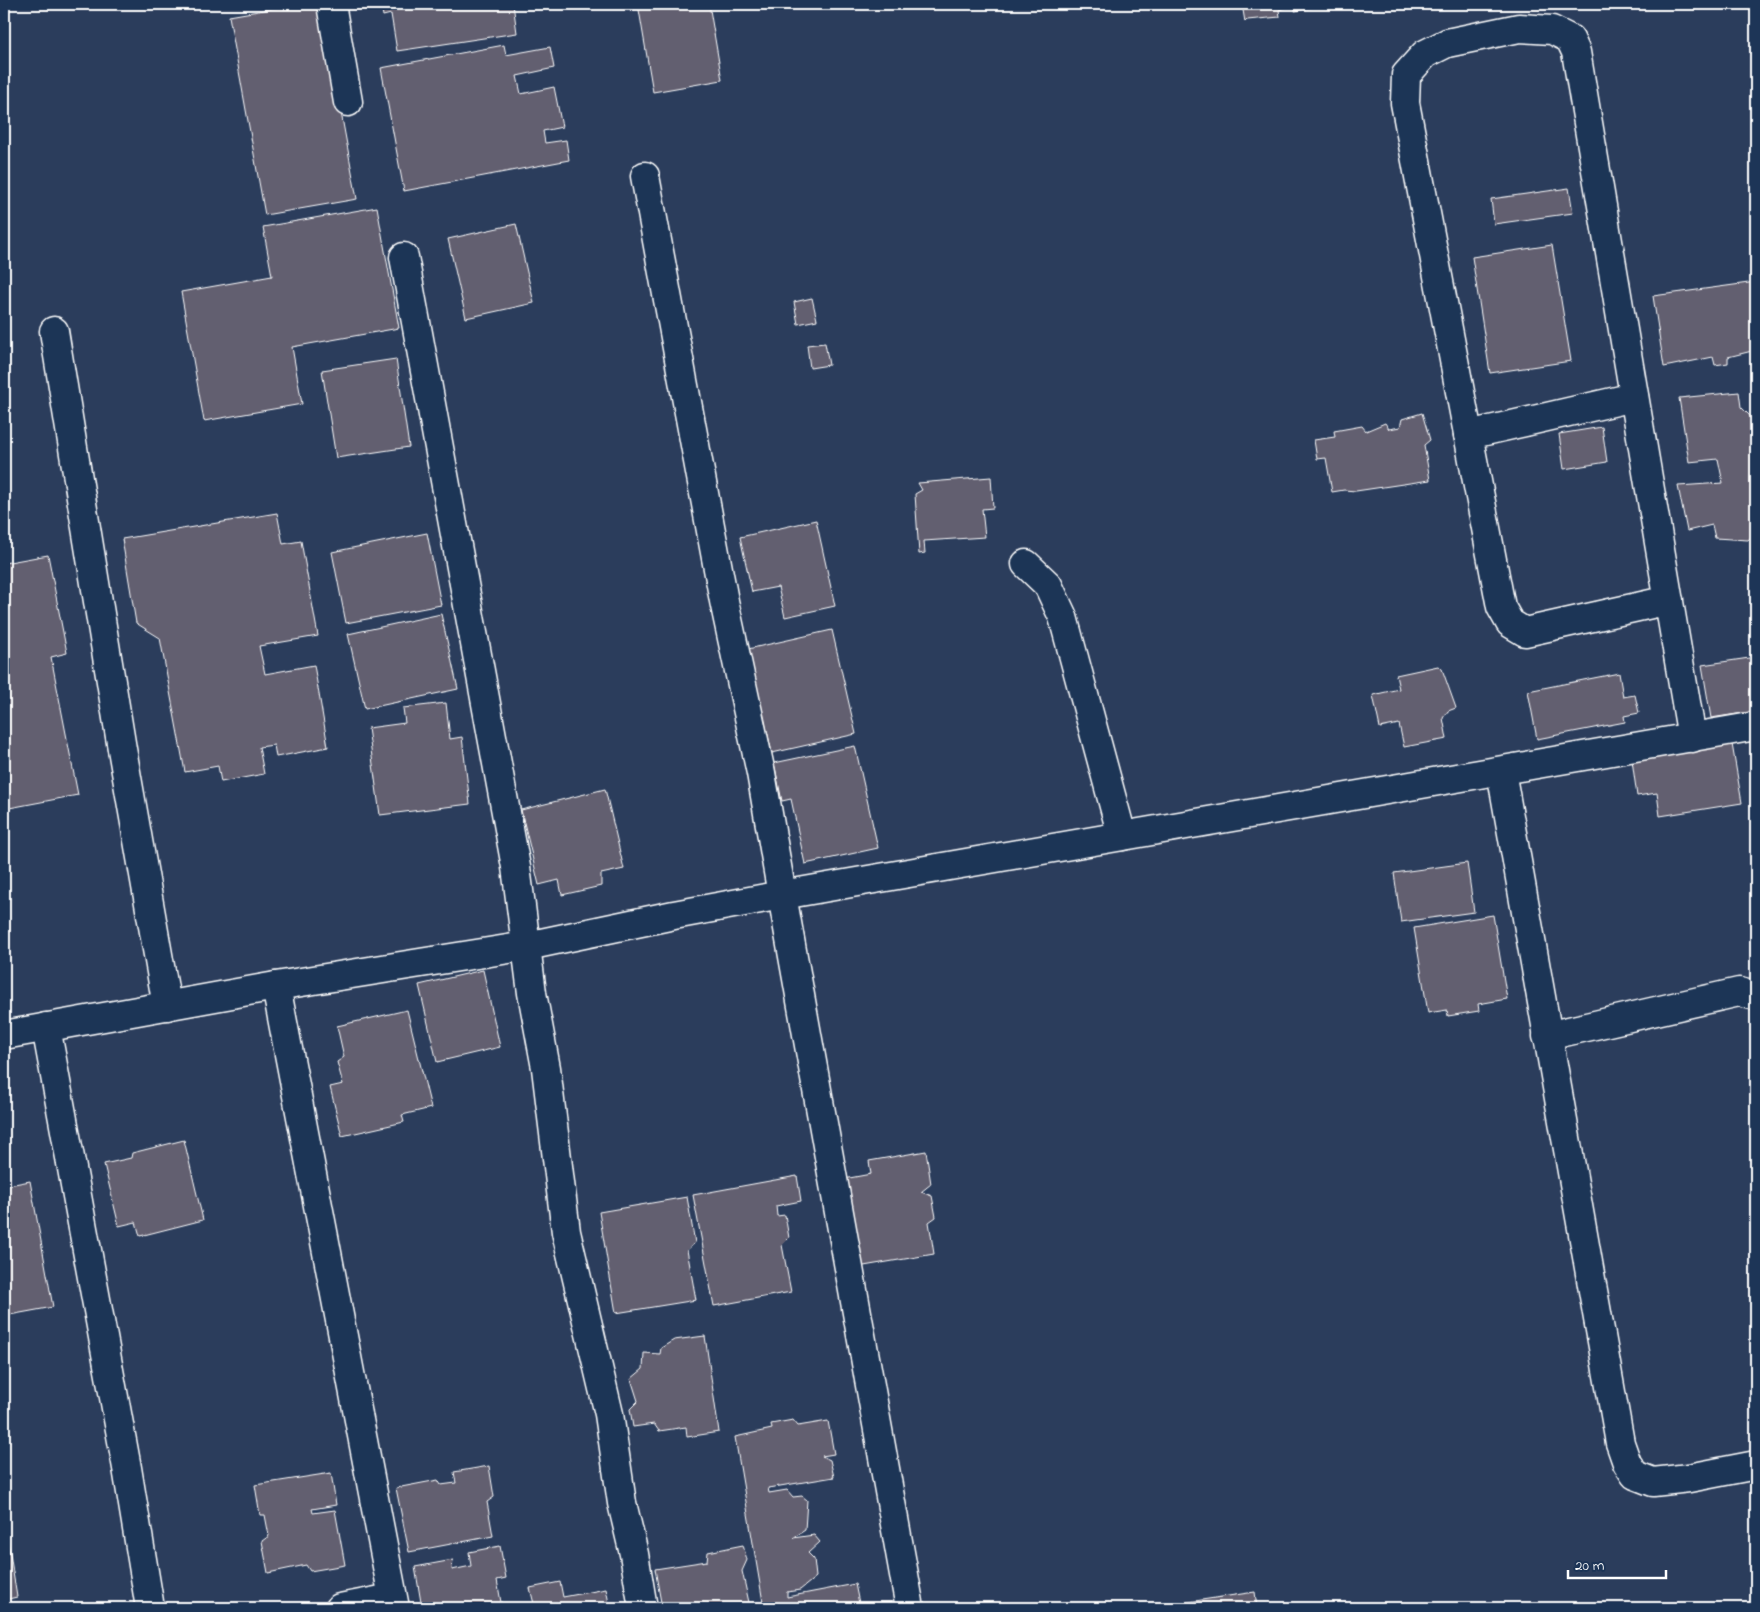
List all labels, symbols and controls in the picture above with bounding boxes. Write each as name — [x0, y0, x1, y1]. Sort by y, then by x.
scale bar — [1568, 1547, 1665, 1579]
text: 20 m — [1575, 1555, 1605, 1577]

